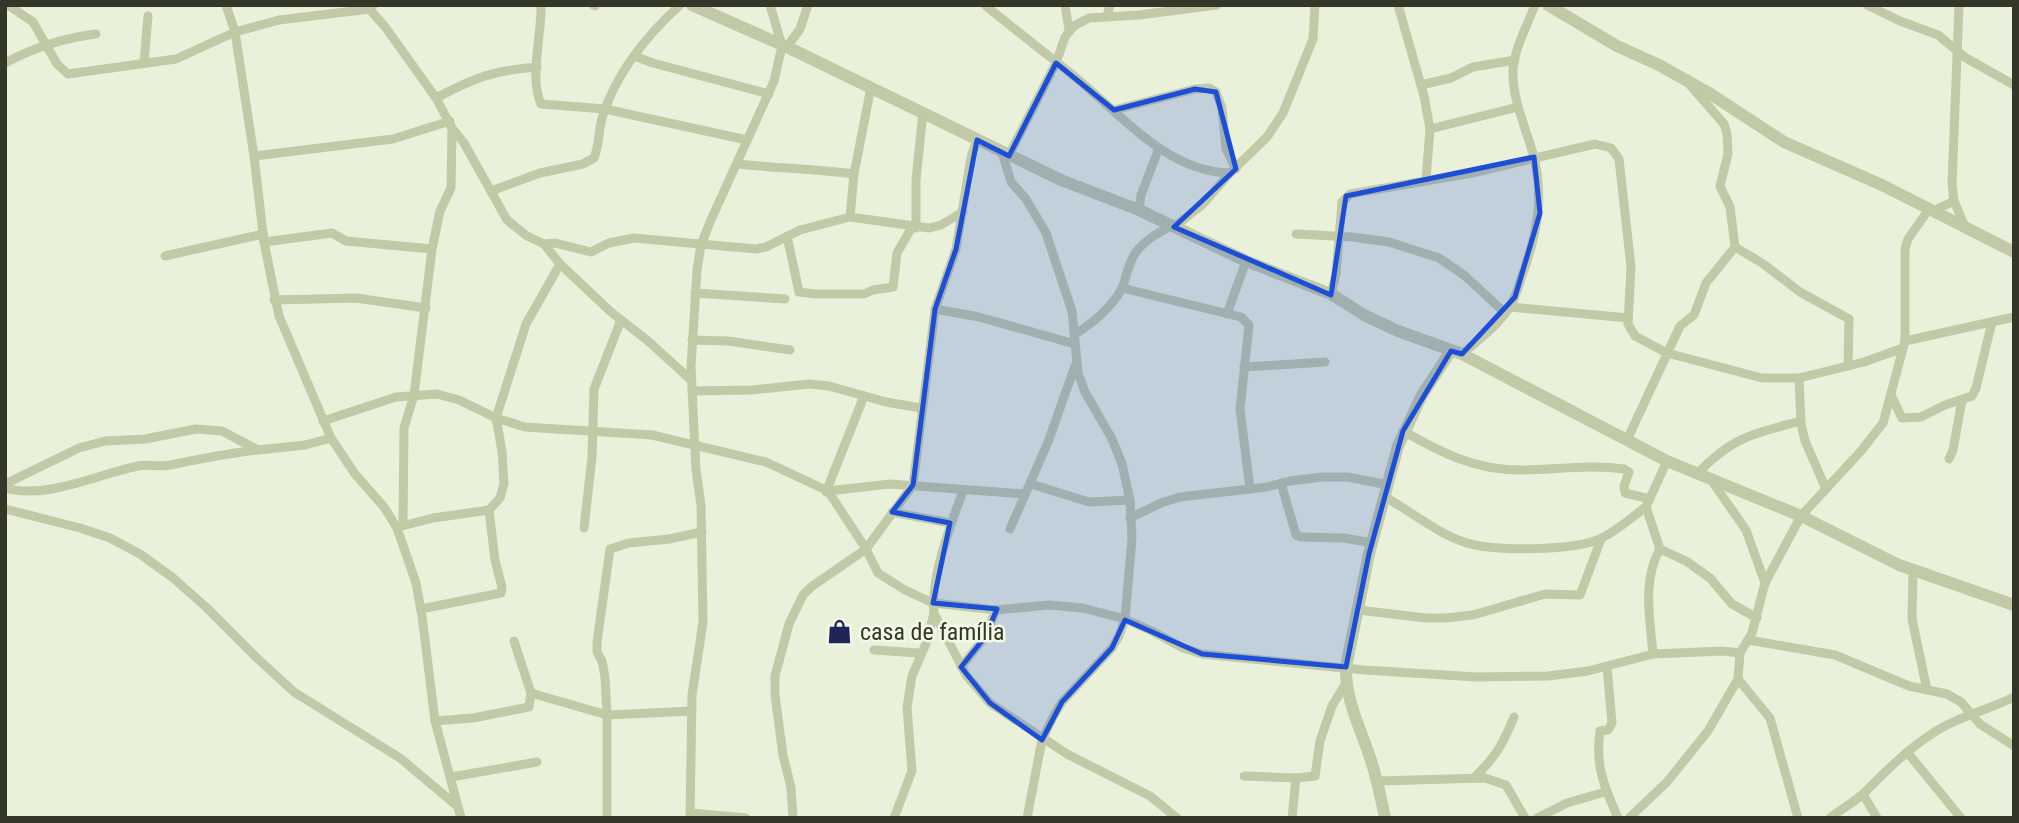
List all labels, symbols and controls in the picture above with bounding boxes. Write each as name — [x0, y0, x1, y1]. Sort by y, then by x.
shop icon: casa de família — [826, 618, 854, 646]
place label: casa de família — [860, 618, 1005, 646]

